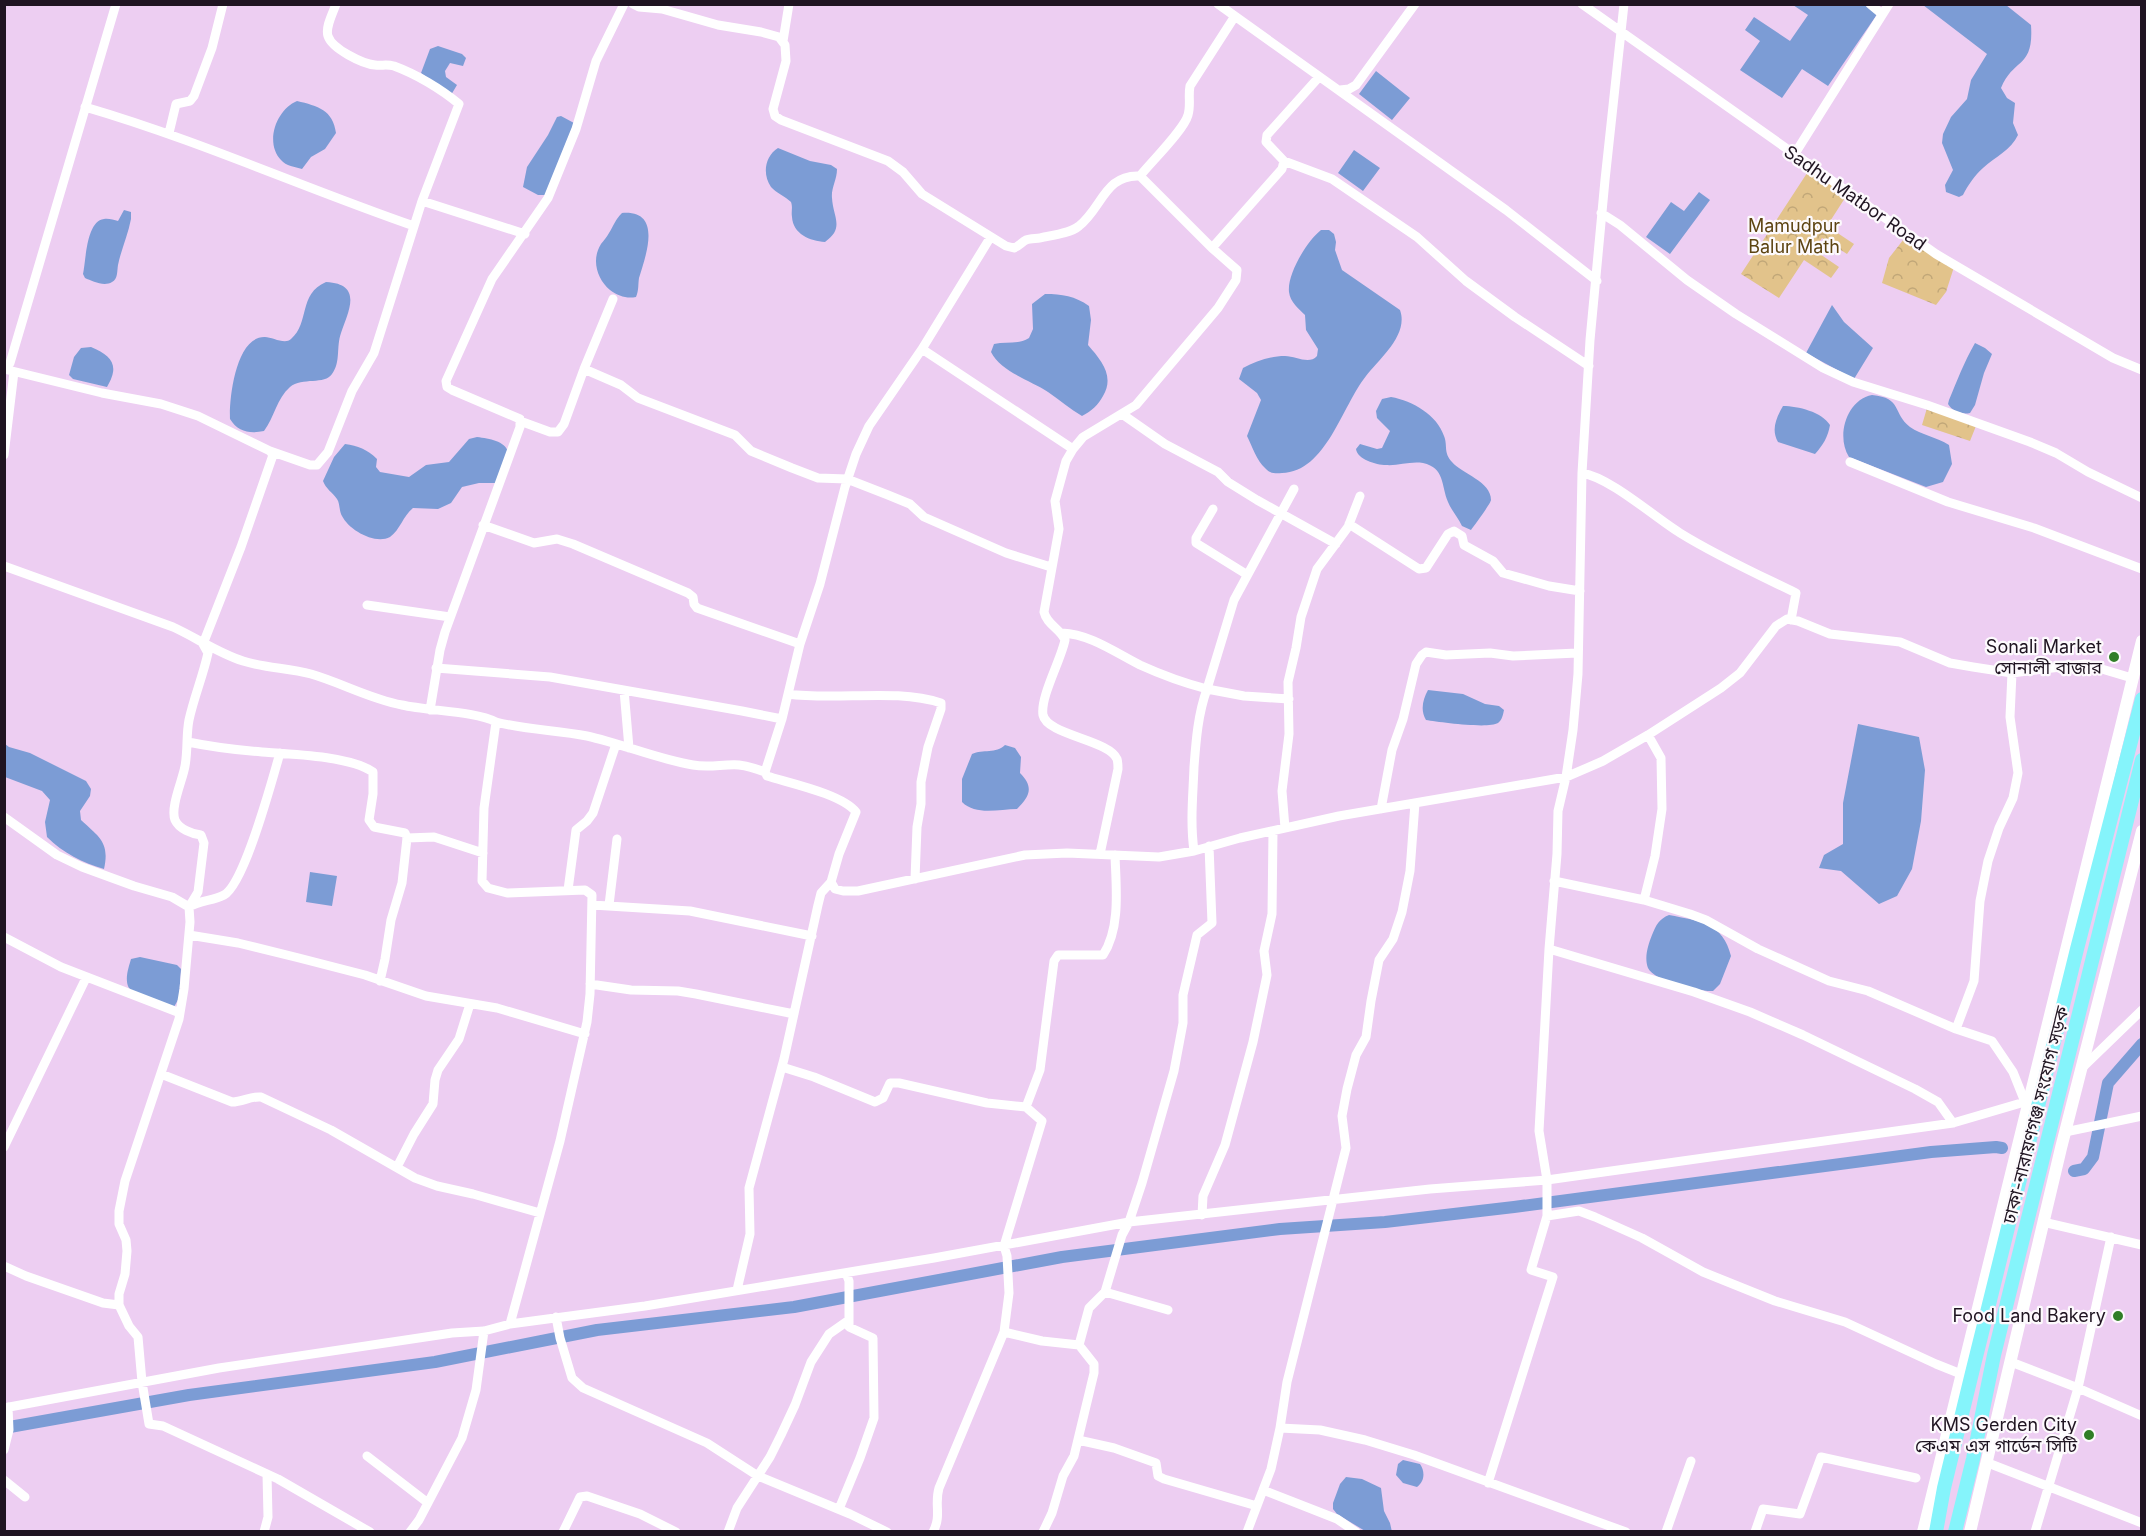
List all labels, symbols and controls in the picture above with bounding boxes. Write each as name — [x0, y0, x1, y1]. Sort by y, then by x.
street label: Sadhu Matbor Road — [1780, 141, 1930, 254]
park label: Mamudpur Balur Math — [1748, 215, 1840, 257]
place label: Sonali Market সোনালী বাজার — [1986, 636, 2102, 678]
marker: Sonali Market সোনালী বাজার — [2107, 650, 2121, 664]
street label: ঢাকা-নারায়ণগঞ্জ সংযোগ সড়ক — [1998, 1004, 2073, 1227]
place label: Food Land Bakery — [1952, 1305, 2106, 1326]
marker: Food Land Bakery — [2111, 1309, 2125, 1323]
place label: KMS Gerden City কেএম এস গার্ডেন সিটি — [1915, 1414, 2078, 1456]
marker: KMS Gerden City কেএম এস গার্ডেন সিটি — [2082, 1428, 2096, 1442]

